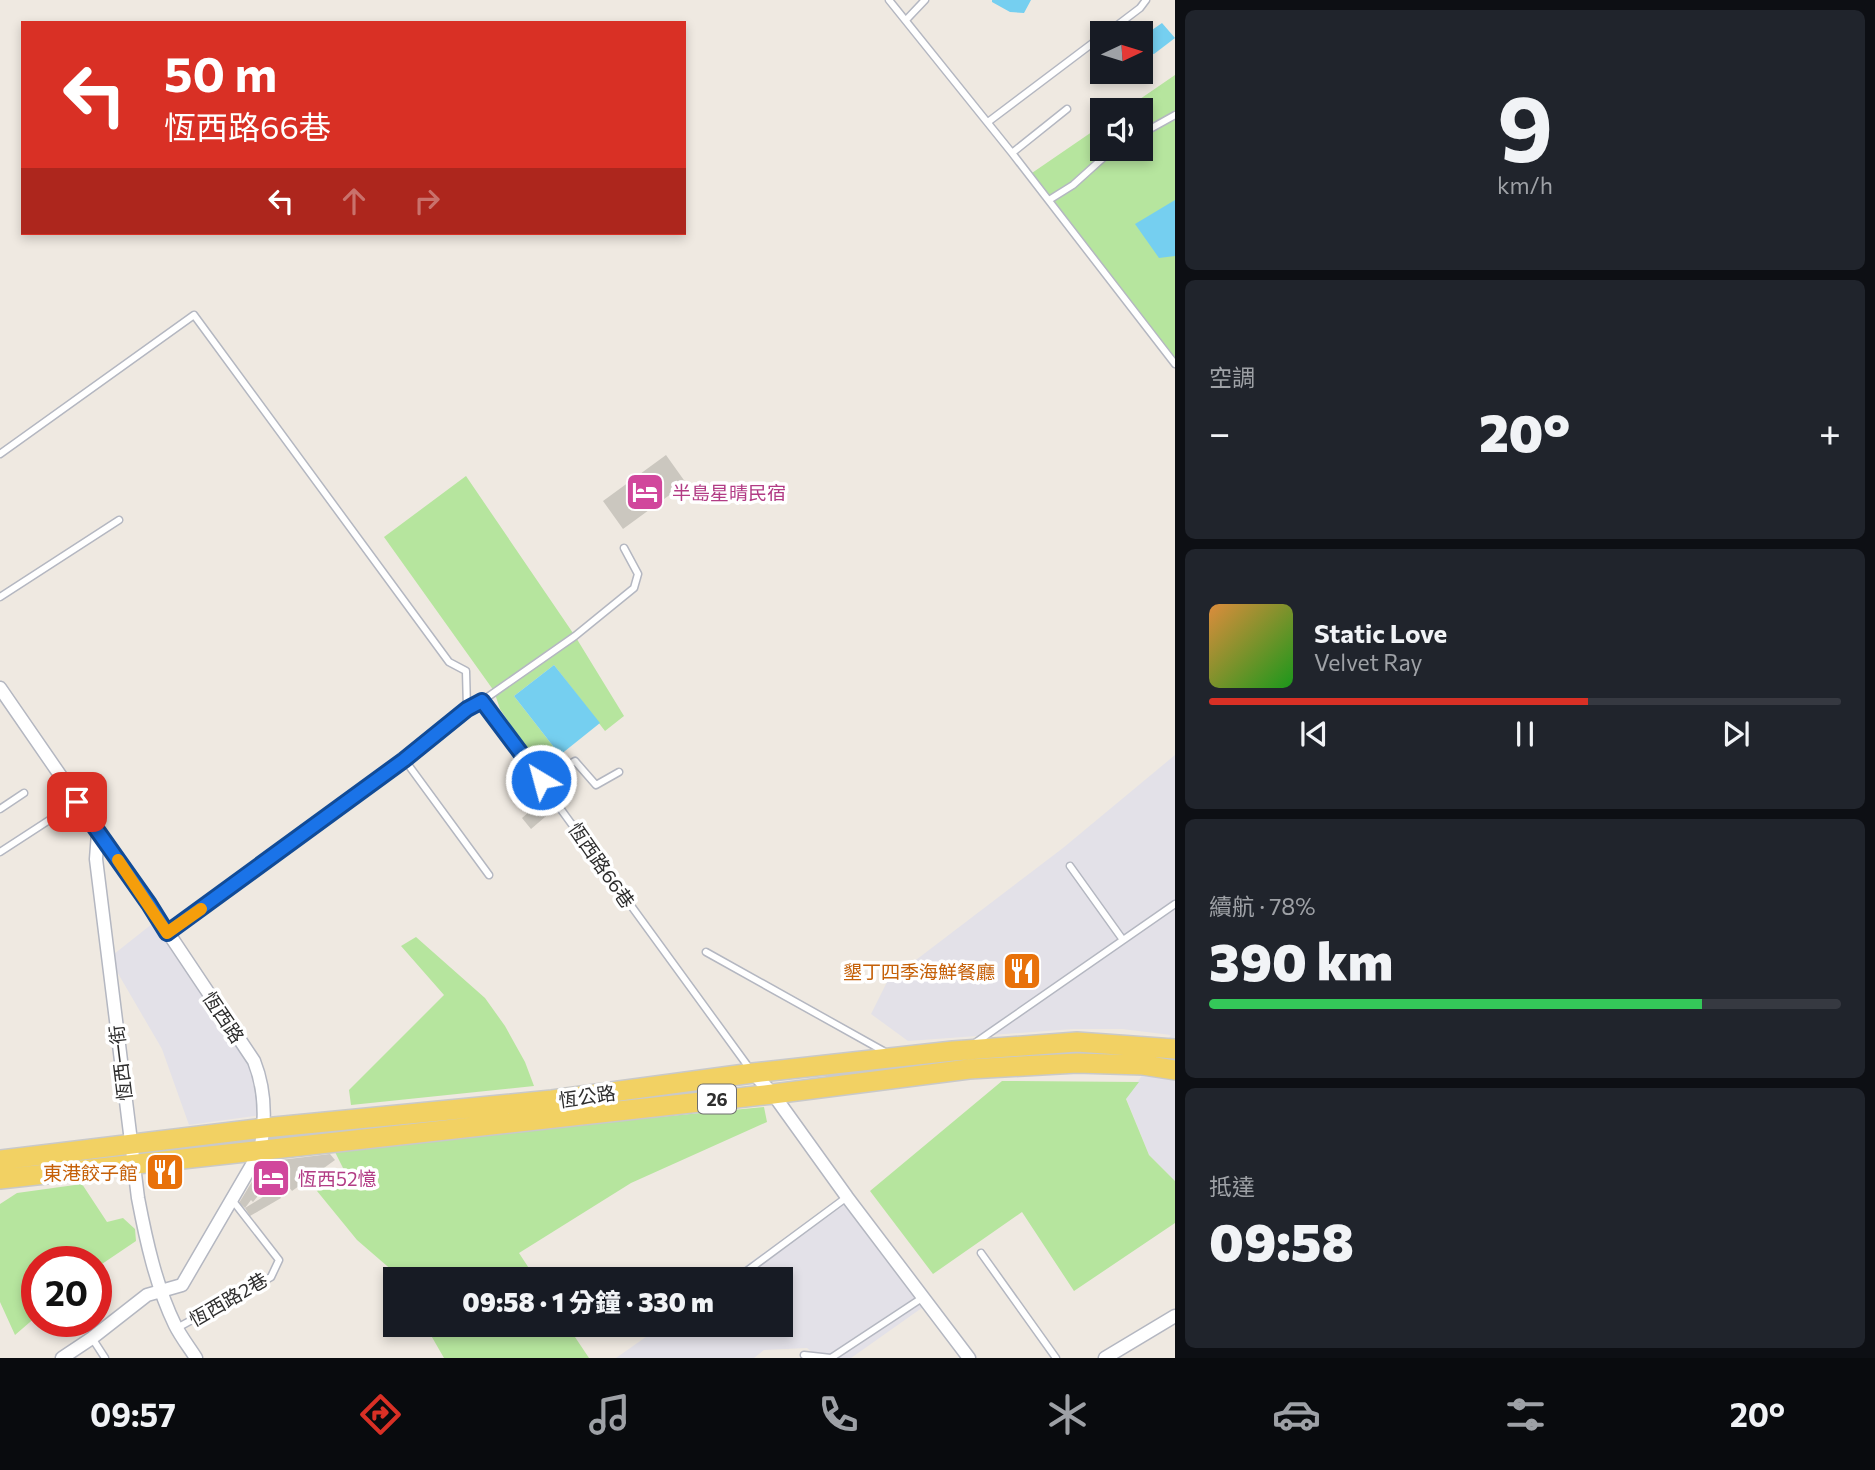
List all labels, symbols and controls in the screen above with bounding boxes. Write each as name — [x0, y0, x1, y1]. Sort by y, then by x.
north arrow — [1090, 21, 1153, 84]
map controls — [1090, 21, 1153, 161]
text: 50 m — [164, 42, 277, 102]
icon: left — [49, 49, 140, 140]
text: 9 — [1497, 69, 1553, 181]
button: sound — [1090, 98, 1153, 161]
text: 恆西路66巷 — [164, 106, 331, 146]
text: km/h — [1497, 171, 1553, 199]
icon: left — [262, 182, 300, 220]
icon: ahead — [335, 182, 373, 220]
icon: right — [408, 182, 446, 220]
text: 空調 — [1209, 363, 1255, 391]
text: 20° — [1479, 399, 1570, 463]
text: − — [1209, 408, 1231, 455]
text: + — [1819, 408, 1841, 455]
hotel icon: 半島星晴民宿 — [624, 471, 666, 513]
place label: 半島星晴民宿 — [672, 481, 786, 504]
text: Static Love — [1314, 617, 1447, 648]
text: Velvet Ray — [1314, 648, 1422, 676]
icon: previous — [1295, 715, 1333, 753]
icon: pause — [1506, 715, 1544, 753]
icon: next — [1717, 715, 1755, 753]
position arrow — [504, 743, 578, 817]
pin — [47, 772, 107, 832]
icon: arrive — [58, 783, 96, 821]
street label: 恆西路66巷 — [564, 818, 640, 912]
text: 續航 · 78% — [1209, 892, 1316, 920]
text: 390 km — [1209, 928, 1393, 992]
restaurant icon: 墾丁四季海鮮餐廳 — [1001, 950, 1043, 992]
place label: 墾丁四季海鮮餐廳 — [843, 960, 995, 983]
street label: 恆西路 — [199, 987, 249, 1047]
street label: 恆西一街 — [104, 1024, 136, 1102]
street label: 恆公路 — [557, 1081, 617, 1111]
road number: 26 — [698, 1084, 736, 1114]
restaurant icon: 東港餃子館 — [144, 1151, 186, 1193]
hotel icon: 恆西52憶 — [250, 1157, 292, 1199]
place label: 東港餃子館 — [43, 1161, 138, 1184]
place label: 恆西52憶 — [298, 1167, 376, 1190]
text: 抵達 — [1209, 1172, 1255, 1200]
text: 09:58 — [1209, 1208, 1354, 1272]
speed limit sign: 20 — [21, 1246, 112, 1337]
street label: 恆西路2巷 — [185, 1267, 271, 1331]
text: 09:58 · 1 分鐘 · 330 m — [462, 1286, 714, 1317]
icon: directions — [356, 1390, 405, 1439]
icon: music — [585, 1390, 634, 1439]
icon: phone — [814, 1390, 863, 1439]
icon: climate — [1043, 1390, 1092, 1439]
icon: car — [1272, 1390, 1321, 1439]
icon: filters — [1501, 1390, 1550, 1439]
text: 09:57 — [90, 1394, 176, 1434]
text: 20° — [1730, 1394, 1785, 1434]

